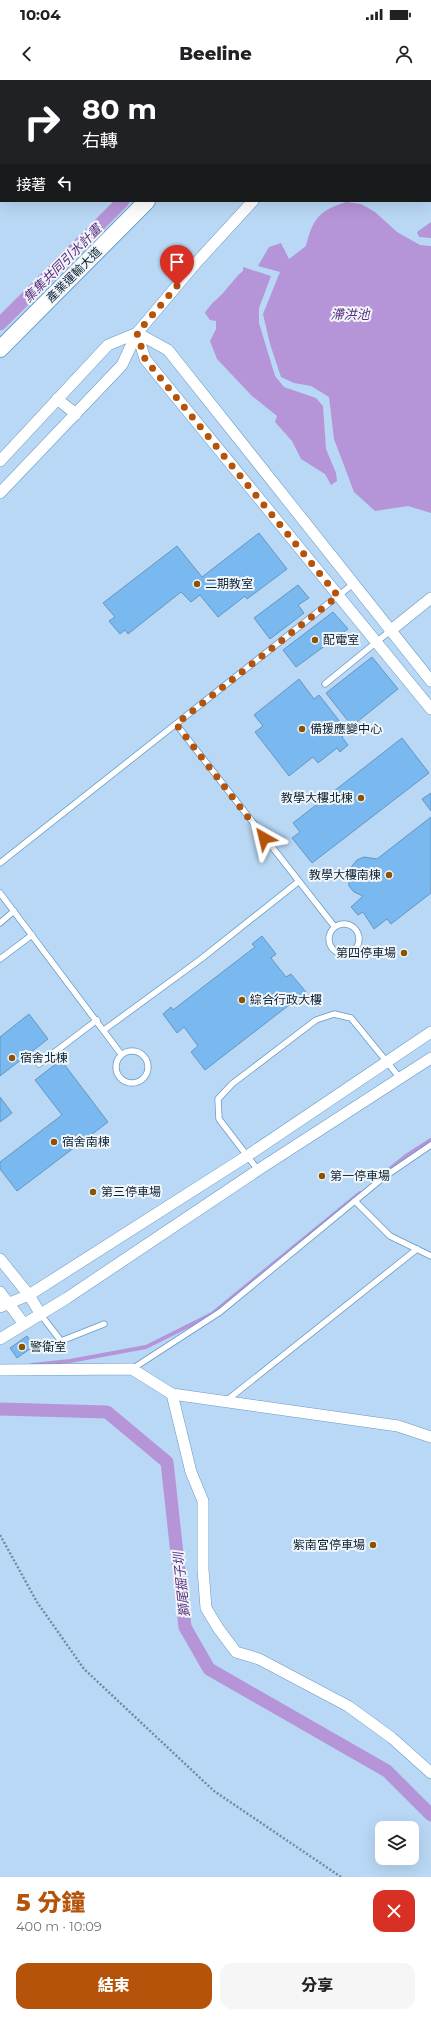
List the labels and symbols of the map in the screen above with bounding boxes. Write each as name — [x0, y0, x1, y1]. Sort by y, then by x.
water label: 集集共同引水計畫 — [20, 219, 106, 305]
street label: 產業運輸大道 — [43, 244, 104, 305]
pin — [160, 245, 194, 286]
water label: 滯洪池 — [330, 306, 371, 322]
place label: 二期教室 — [205, 576, 253, 591]
marker: 二期教室 — [192, 579, 202, 589]
place label: 配電室 — [323, 632, 359, 647]
marker: 配電室 — [310, 635, 320, 645]
place label: 備援應變中心 — [310, 721, 382, 736]
marker: 備援應變中心 — [297, 724, 307, 734]
place label: 教學大樓北棟 — [281, 790, 353, 805]
marker: 教學大樓北棟 — [356, 793, 366, 803]
position arrow — [243, 817, 285, 859]
place label: 教學大樓南棟 — [309, 867, 381, 882]
marker: 教學大樓南棟 — [384, 870, 394, 880]
place label: 第四停車場 — [336, 945, 396, 960]
marker: 第四停車場 — [399, 948, 409, 958]
place label: 綜合行政大樓 — [250, 992, 322, 1007]
marker: 綜合行政大樓 — [237, 995, 247, 1005]
place label: 宿舍北棟 — [20, 1050, 68, 1065]
marker: 宿舍北棟 — [7, 1053, 17, 1063]
place label: 宿舍南棟 — [62, 1134, 110, 1149]
marker: 宿舍南棟 — [49, 1137, 59, 1147]
place label: 第一停車場 — [330, 1168, 390, 1183]
marker: 第一停車場 — [317, 1171, 327, 1181]
place label: 第三停車場 — [101, 1184, 161, 1199]
marker: 第三停車場 — [88, 1187, 98, 1197]
place label: 警衛室 — [30, 1339, 66, 1354]
marker: 警衛室 — [17, 1342, 27, 1352]
place label: 紫南宮停車場 — [293, 1537, 365, 1552]
marker: 紫南宮停車場 — [368, 1540, 378, 1550]
water label: 獅尾掘子圳 — [169, 1550, 192, 1618]

